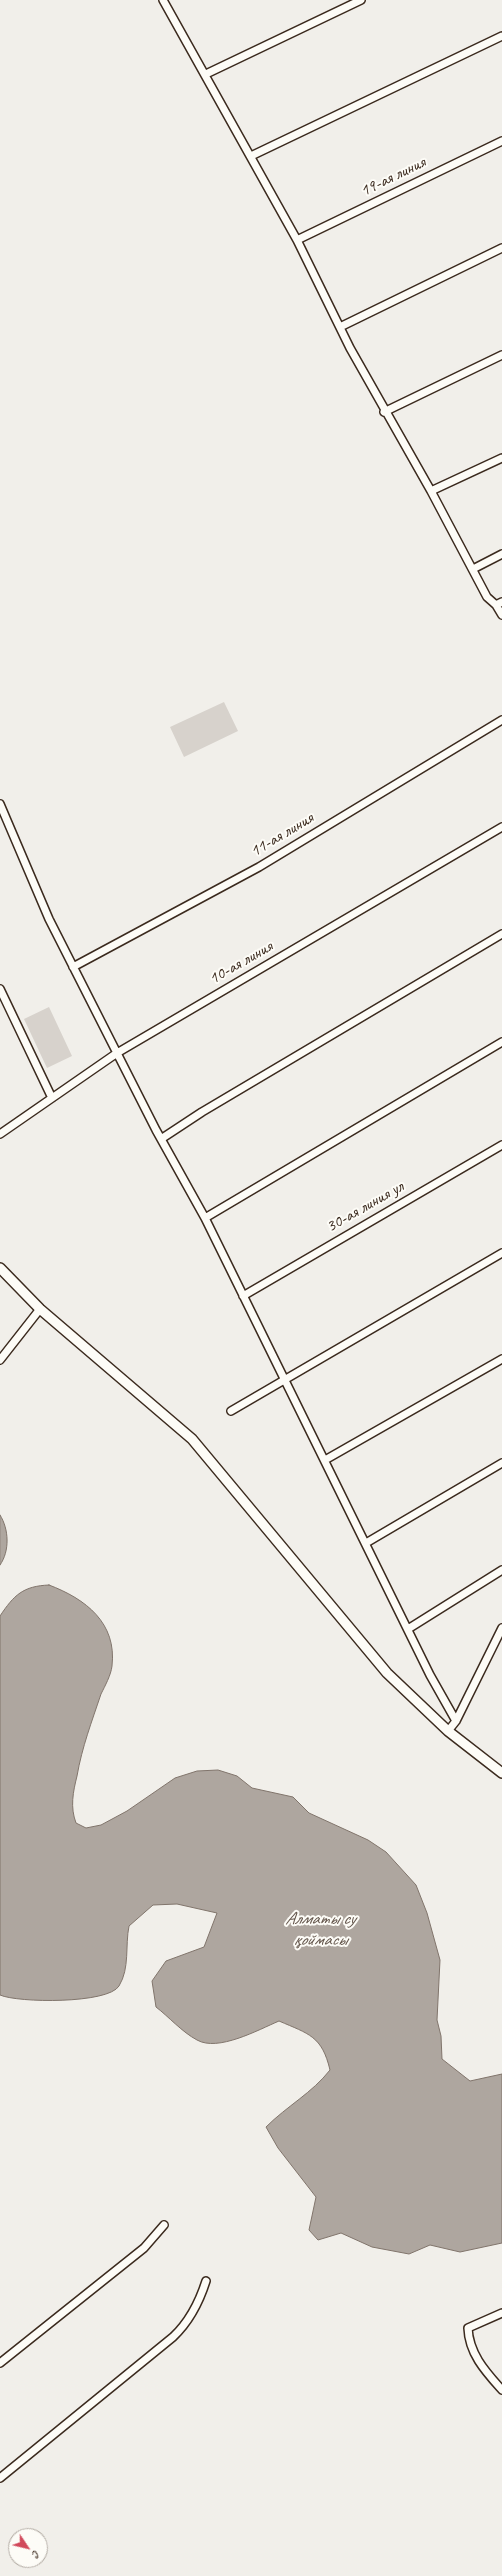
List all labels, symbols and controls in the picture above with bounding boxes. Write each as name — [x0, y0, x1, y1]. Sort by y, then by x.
street label: 19-ая линия — [357, 152, 429, 202]
street label: 11-ая линия — [247, 808, 317, 862]
street label: 10-ая линия — [206, 937, 276, 989]
street label: 30-ая линия ул — [323, 1177, 407, 1237]
water label: Алматы су қоймасы — [285, 1908, 355, 1950]
north arrow — [8, 2528, 48, 2568]
text: С — [30, 2548, 44, 2561]

